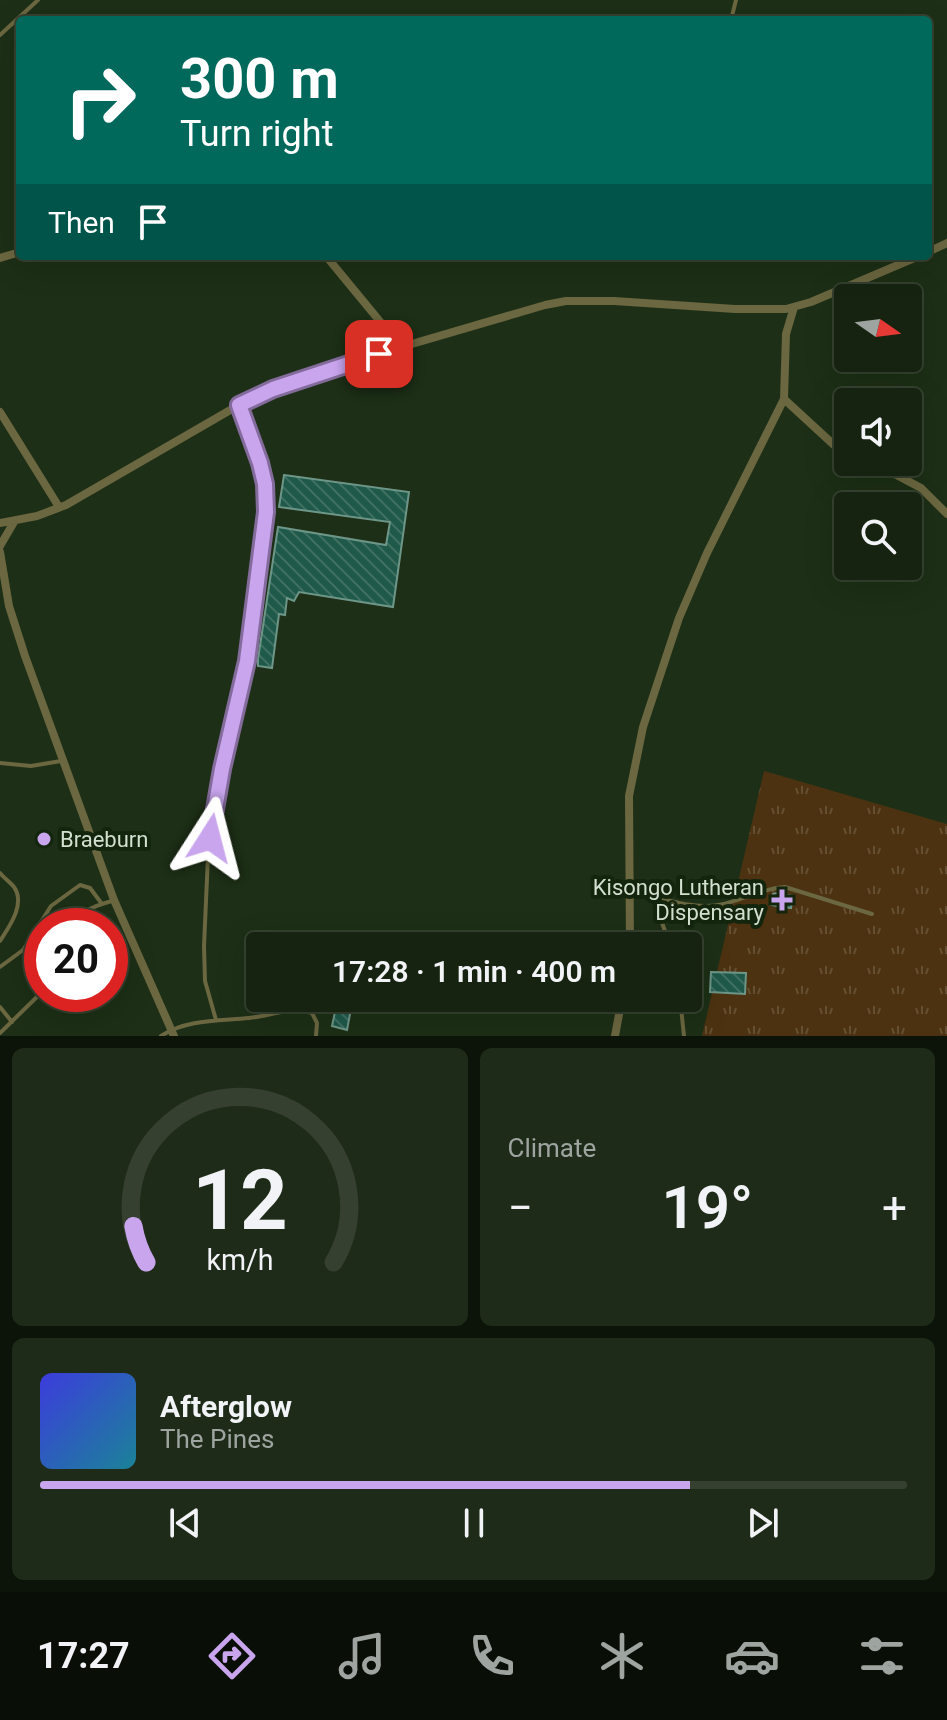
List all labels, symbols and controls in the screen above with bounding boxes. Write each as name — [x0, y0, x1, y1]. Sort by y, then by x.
text: 300 m — [180, 46, 339, 112]
icon: right — [48, 48, 152, 152]
text: Turn right — [180, 113, 333, 155]
icon: arrive — [131, 200, 175, 244]
text: Then — [48, 205, 115, 240]
north arrow — [834, 284, 922, 372]
map controls — [834, 284, 922, 580]
pin — [345, 320, 413, 388]
icon: arrive — [357, 332, 401, 376]
button: sound — [834, 388, 922, 476]
button: search — [834, 492, 922, 580]
position arrow — [168, 796, 252, 880]
place label: Braeburn — [60, 827, 148, 852]
marker: Braeburn — [35, 830, 53, 848]
place label: Kisongo Lutheran Dispensary — [593, 875, 765, 925]
marker: Kisongo Lutheran Dispensary — [771, 889, 793, 911]
speed limit sign: 20 — [24, 908, 128, 1012]
text: 17:28 · 1 min · 400 m — [332, 954, 616, 989]
text: Climate — [508, 1133, 596, 1163]
text: 12 — [192, 1152, 287, 1249]
text: 19° — [661, 1172, 753, 1243]
text: − — [508, 1182, 533, 1234]
text: + — [882, 1182, 907, 1234]
text: km/h — [206, 1243, 273, 1277]
text: Afterglow — [160, 1389, 292, 1424]
text: The Pines — [160, 1424, 274, 1454]
icon: previous — [163, 1501, 207, 1545]
icon: pause — [452, 1501, 496, 1545]
icon: next — [741, 1501, 785, 1545]
icon: directions — [204, 1628, 260, 1684]
icon: music — [334, 1628, 390, 1684]
icon: phone — [464, 1628, 520, 1684]
icon: climate — [594, 1628, 650, 1684]
icon: car — [724, 1628, 780, 1684]
icon: filters — [854, 1628, 910, 1684]
text: 17:27 — [37, 1635, 130, 1677]

